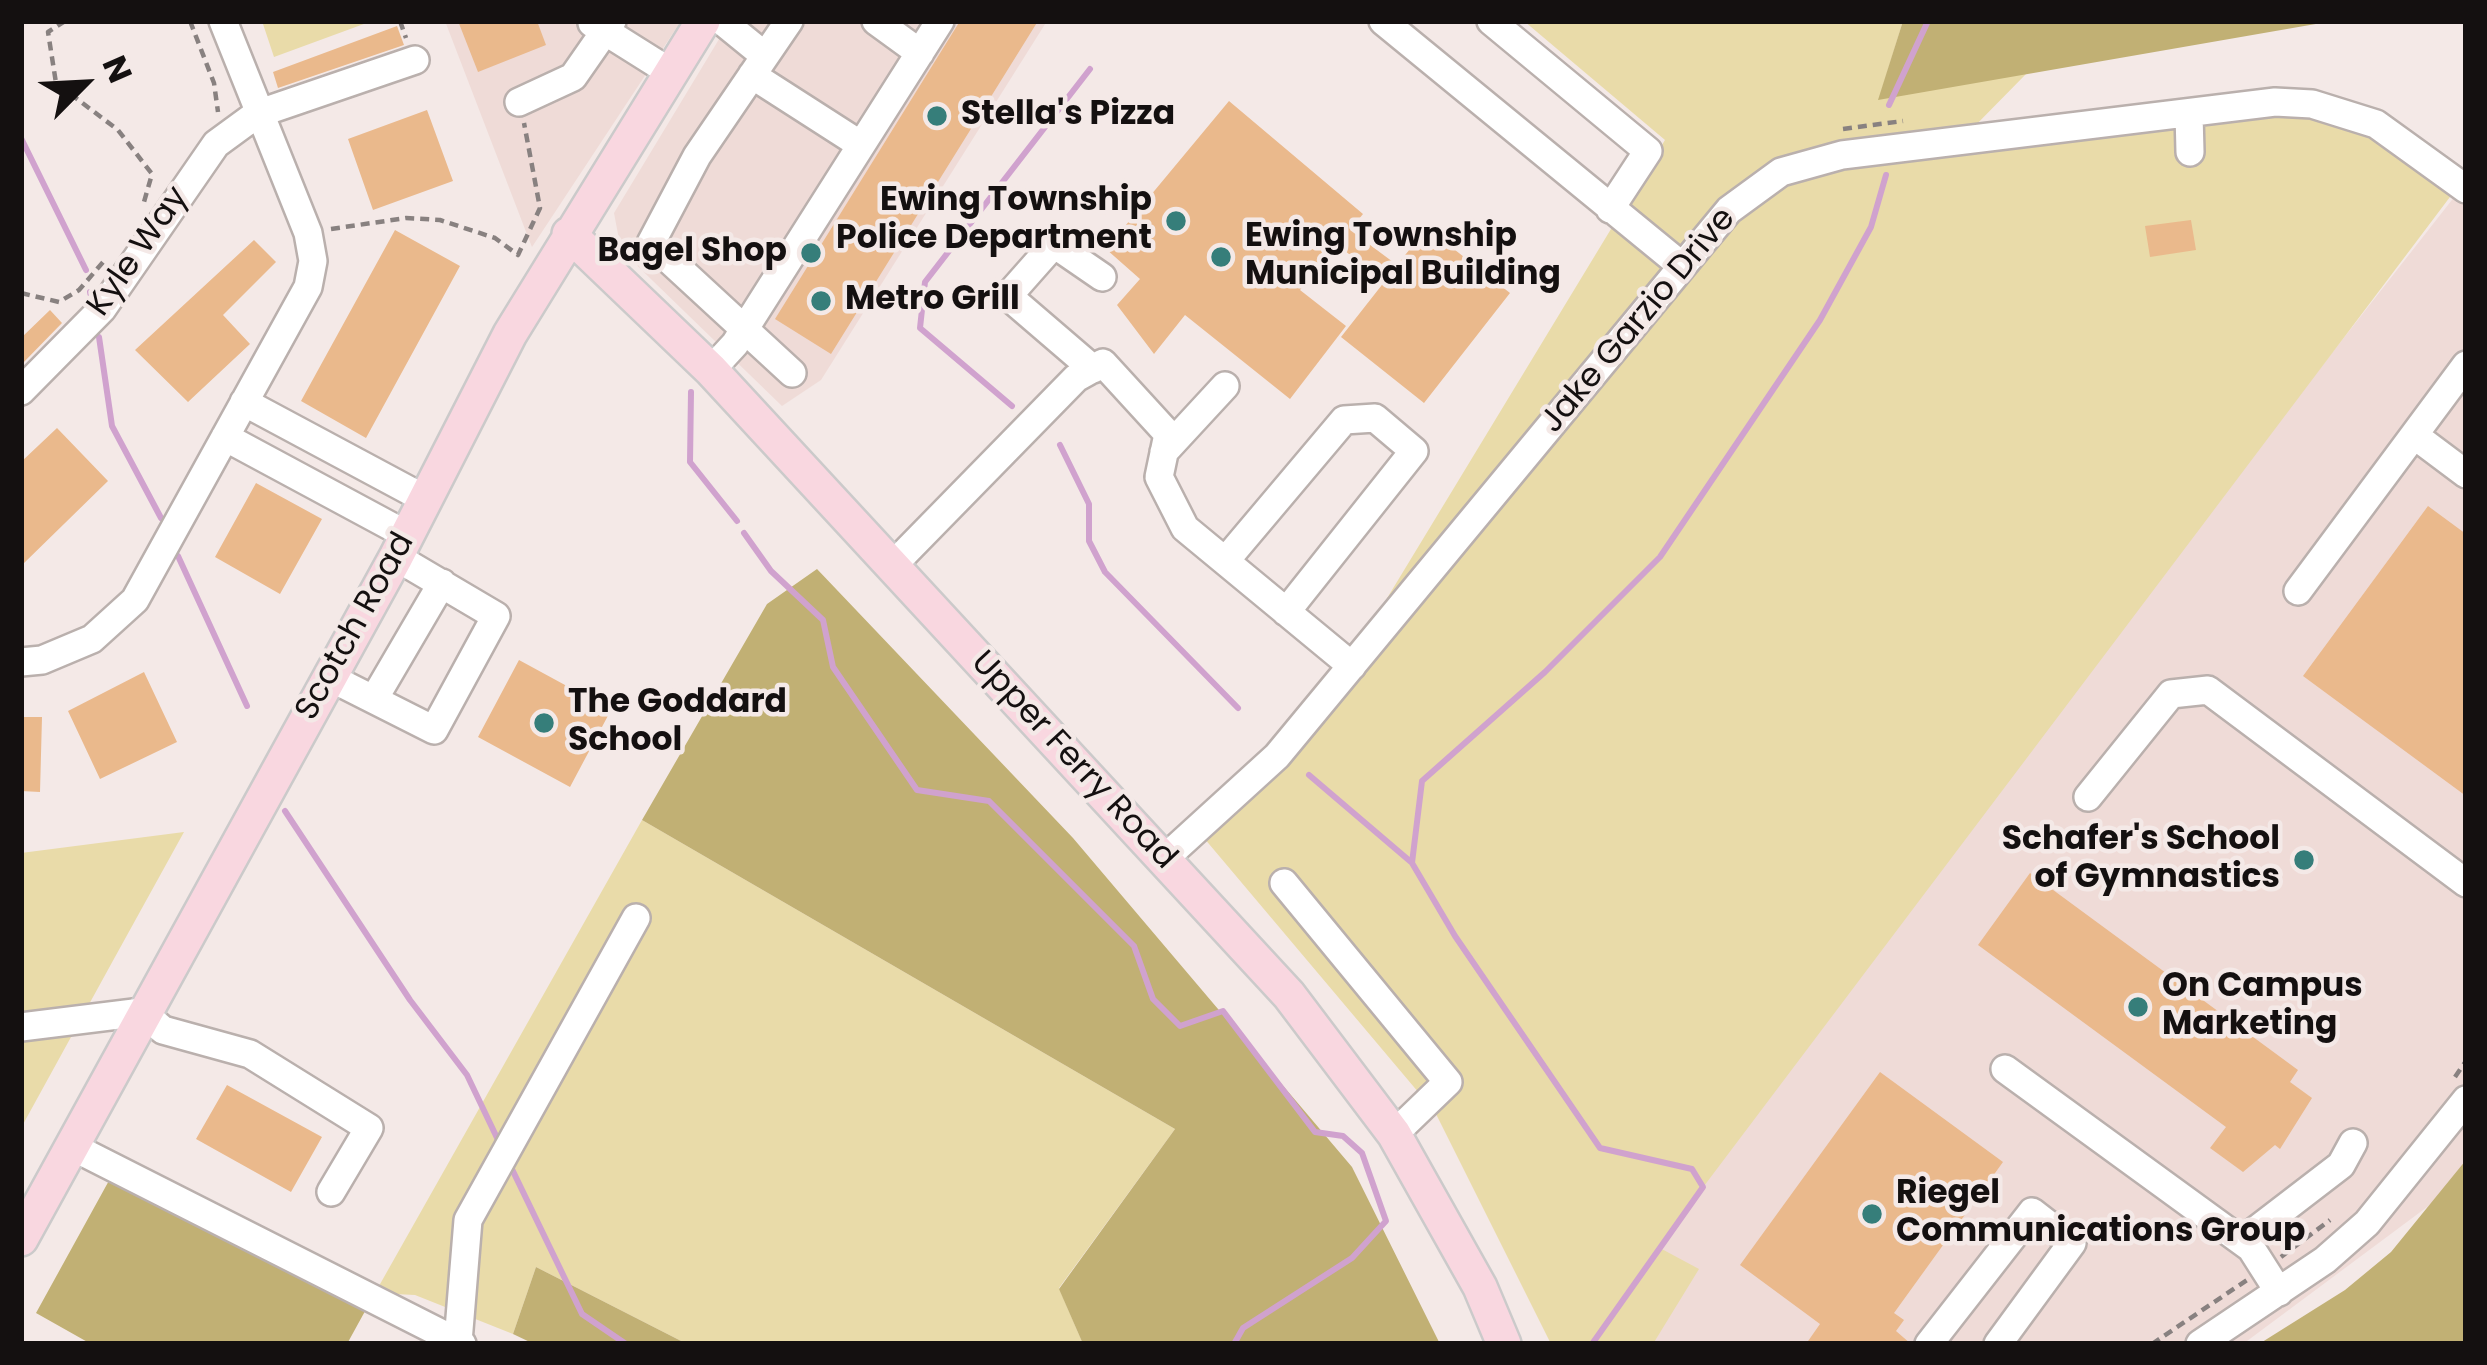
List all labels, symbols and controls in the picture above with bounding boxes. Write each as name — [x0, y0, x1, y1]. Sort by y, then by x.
north arrow — [24, 24, 144, 144]
text: N — [91, 48, 144, 90]
place label: Stella's Pizza — [961, 96, 1175, 136]
marker: Stella's Pizza — [924, 103, 950, 129]
street label: Kyle Way — [80, 180, 198, 324]
place label: Ewing Township Police Department — [836, 182, 1152, 260]
street label: Jake Garzio Drive — [1533, 200, 1745, 442]
marker: Ewing Township Police Department — [1163, 208, 1189, 234]
place label: Ewing Township Municipal Building — [1245, 218, 1561, 296]
place label: Bagel Shop — [597, 233, 787, 273]
marker: Bagel Shop — [798, 240, 824, 266]
marker: Ewing Township Municipal Building — [1208, 244, 1234, 270]
place label: Metro Grill — [845, 281, 1020, 321]
marker: Metro Grill — [808, 288, 834, 314]
street label: Scotch Road — [288, 526, 424, 728]
street label: Upper Ferry Road — [962, 644, 1184, 878]
place label: The Goddard School — [568, 684, 787, 762]
marker: The Goddard School — [531, 710, 557, 736]
place label: Schafer's School of Gymnastics — [2002, 821, 2280, 899]
marker: Schafer's School of Gymnastics — [2291, 847, 2317, 873]
place label: On Campus Marketing — [2162, 968, 2363, 1046]
marker: On Campus Marketing — [2125, 994, 2151, 1020]
place label: Riegel Communications Group — [1896, 1175, 2305, 1253]
marker: Riegel Communications Group — [1859, 1201, 1885, 1227]

